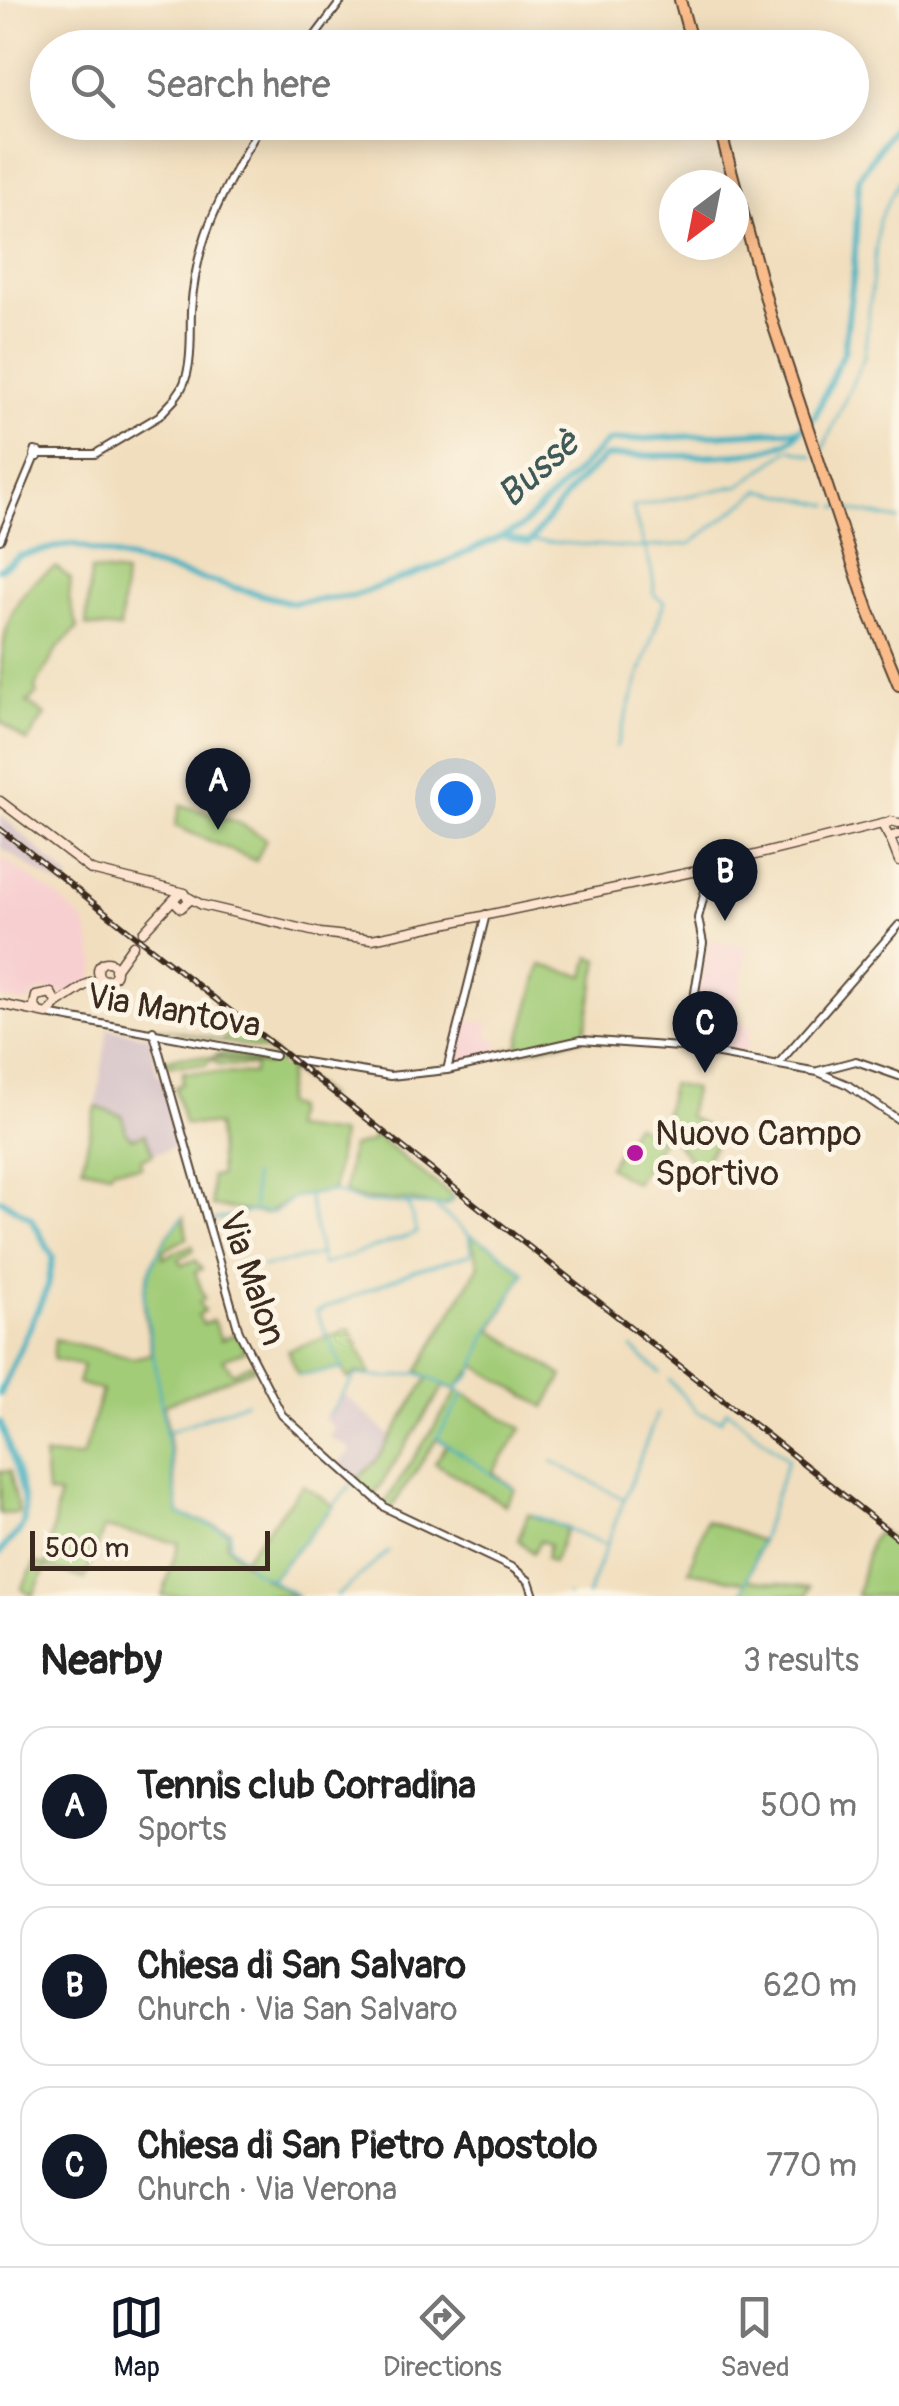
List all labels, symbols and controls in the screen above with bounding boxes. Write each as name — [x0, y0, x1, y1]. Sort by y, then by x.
search box — [30, 30, 869, 140]
icon: search — [65, 58, 120, 113]
text: Search here — [145, 61, 331, 109]
north arrow — [659, 170, 749, 260]
water label: Bussè — [487, 418, 591, 518]
pin: A — [186, 748, 250, 830]
your location — [430, 773, 481, 824]
pin: B — [692, 838, 758, 921]
street label: Via Mantova — [83, 974, 264, 1048]
pin: C — [672, 990, 738, 1073]
place label: Nuovo Campo Sportivo — [655, 1112, 861, 1196]
marker: Nuovo Campo Sportivo — [624, 1142, 646, 1164]
street label: Via Malon — [209, 1205, 296, 1351]
scale bar — [30, 1526, 270, 1570]
text: 500 m — [45, 1531, 129, 1566]
text: Nearby — [40, 1635, 162, 1687]
text: 3 results — [743, 1641, 859, 1681]
text: Tennis club Corradina — [137, 1762, 476, 1810]
text: A — [64, 1786, 85, 1826]
text: 500 m — [761, 1786, 857, 1826]
text: Sports — [137, 1810, 227, 1850]
text: Chiesa di San Salvaro — [137, 1942, 466, 1990]
text: B — [65, 1966, 84, 2006]
text: 620 m — [763, 1966, 857, 2006]
text: Church · Via San Salvaro — [137, 1990, 457, 2030]
text: Chiesa di San Pietro Apostolo — [137, 2122, 598, 2170]
text: C — [65, 2146, 84, 2186]
text: 770 m — [766, 2146, 857, 2186]
text: Church · Via Verona — [137, 2170, 397, 2210]
tab: Map — [109, 2290, 164, 2385]
tab: Directions — [383, 2290, 502, 2385]
tab: Saved — [720, 2290, 790, 2385]

